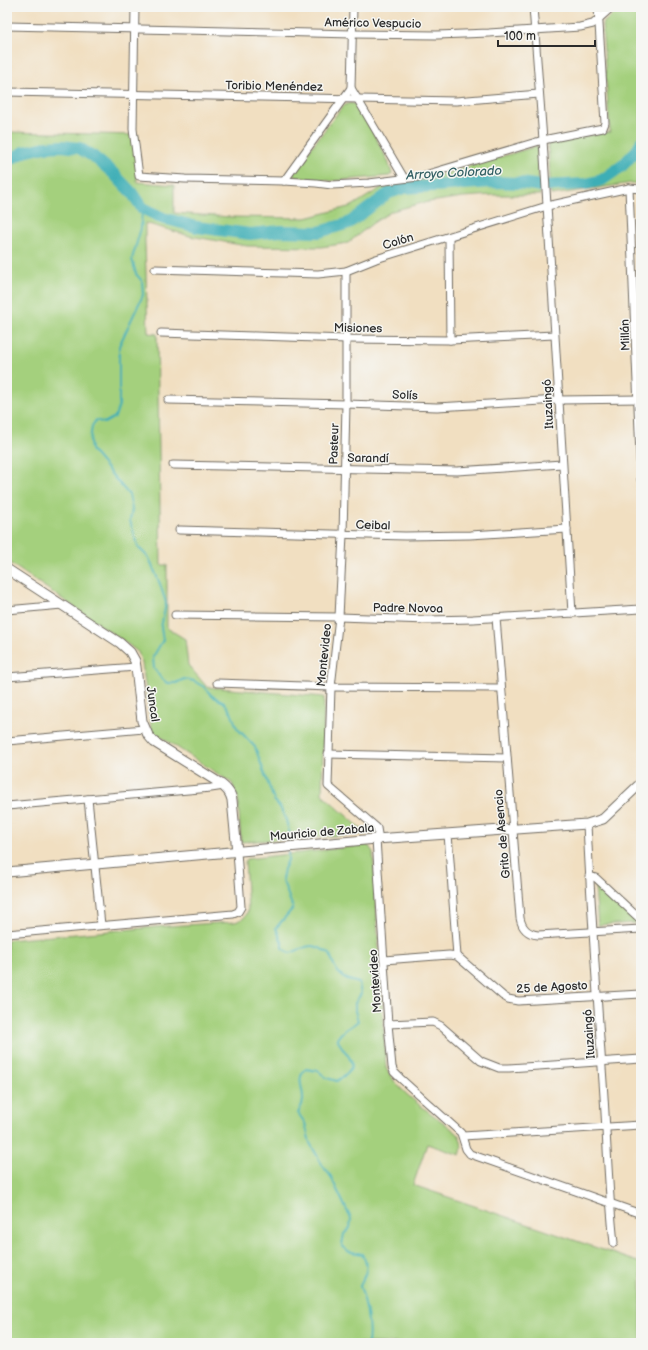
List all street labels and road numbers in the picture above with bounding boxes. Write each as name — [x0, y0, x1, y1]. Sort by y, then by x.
street label: Américo Vespucio — [324, 15, 422, 32]
street label: Toribio Menéndez — [225, 78, 323, 95]
street label: Colón — [381, 230, 416, 253]
street label: Millán — [617, 319, 634, 351]
street label: Misiones — [334, 321, 382, 336]
street label: Ituzaingó — [540, 379, 557, 429]
street label: Solís — [392, 388, 418, 403]
street label: Pasteur — [326, 422, 343, 465]
street label: Sarandí — [347, 451, 389, 466]
street label: Ceibal — [355, 517, 391, 534]
street label: Padre Novoa — [373, 600, 443, 617]
street label: Montevideo — [314, 622, 335, 688]
street label: Juncal — [143, 685, 162, 723]
street label: Grito de Asencio — [491, 789, 514, 879]
street label: Mauricio de Zabala — [269, 820, 375, 845]
street label: Montevideo — [366, 948, 385, 1013]
street label: 25 de Agosto — [516, 978, 588, 997]
street label: Ituzaingó — [580, 1008, 599, 1059]

